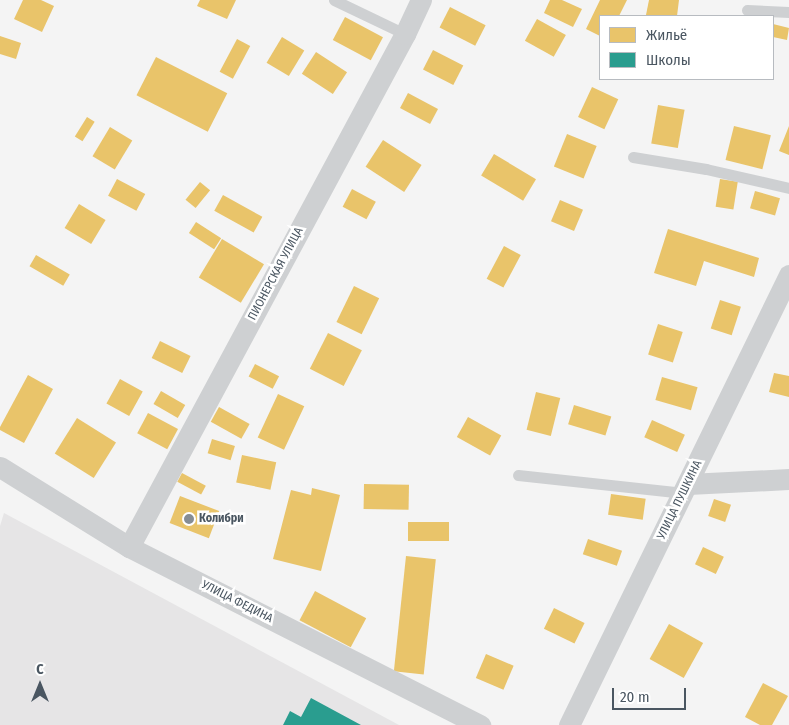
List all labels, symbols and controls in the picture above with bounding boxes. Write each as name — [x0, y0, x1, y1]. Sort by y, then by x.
legend — [599, 15, 774, 80]
text: Жильё — [646, 26, 687, 44]
text: Школы — [646, 51, 691, 69]
street label: ПИОНЕРСКАЯ УЛИЦА — [245, 225, 307, 323]
street label: УЛИЦА ПУШКИНА — [655, 458, 705, 542]
place label: Колибри — [199, 512, 244, 526]
marker: Колибри — [183, 513, 195, 525]
street label: УЛИЦА ФЕДИНА — [199, 578, 275, 626]
north arrow — [15, 660, 65, 710]
text: С — [36, 661, 44, 678]
scale bar — [614, 678, 688, 710]
text: 20 m — [620, 688, 650, 706]

